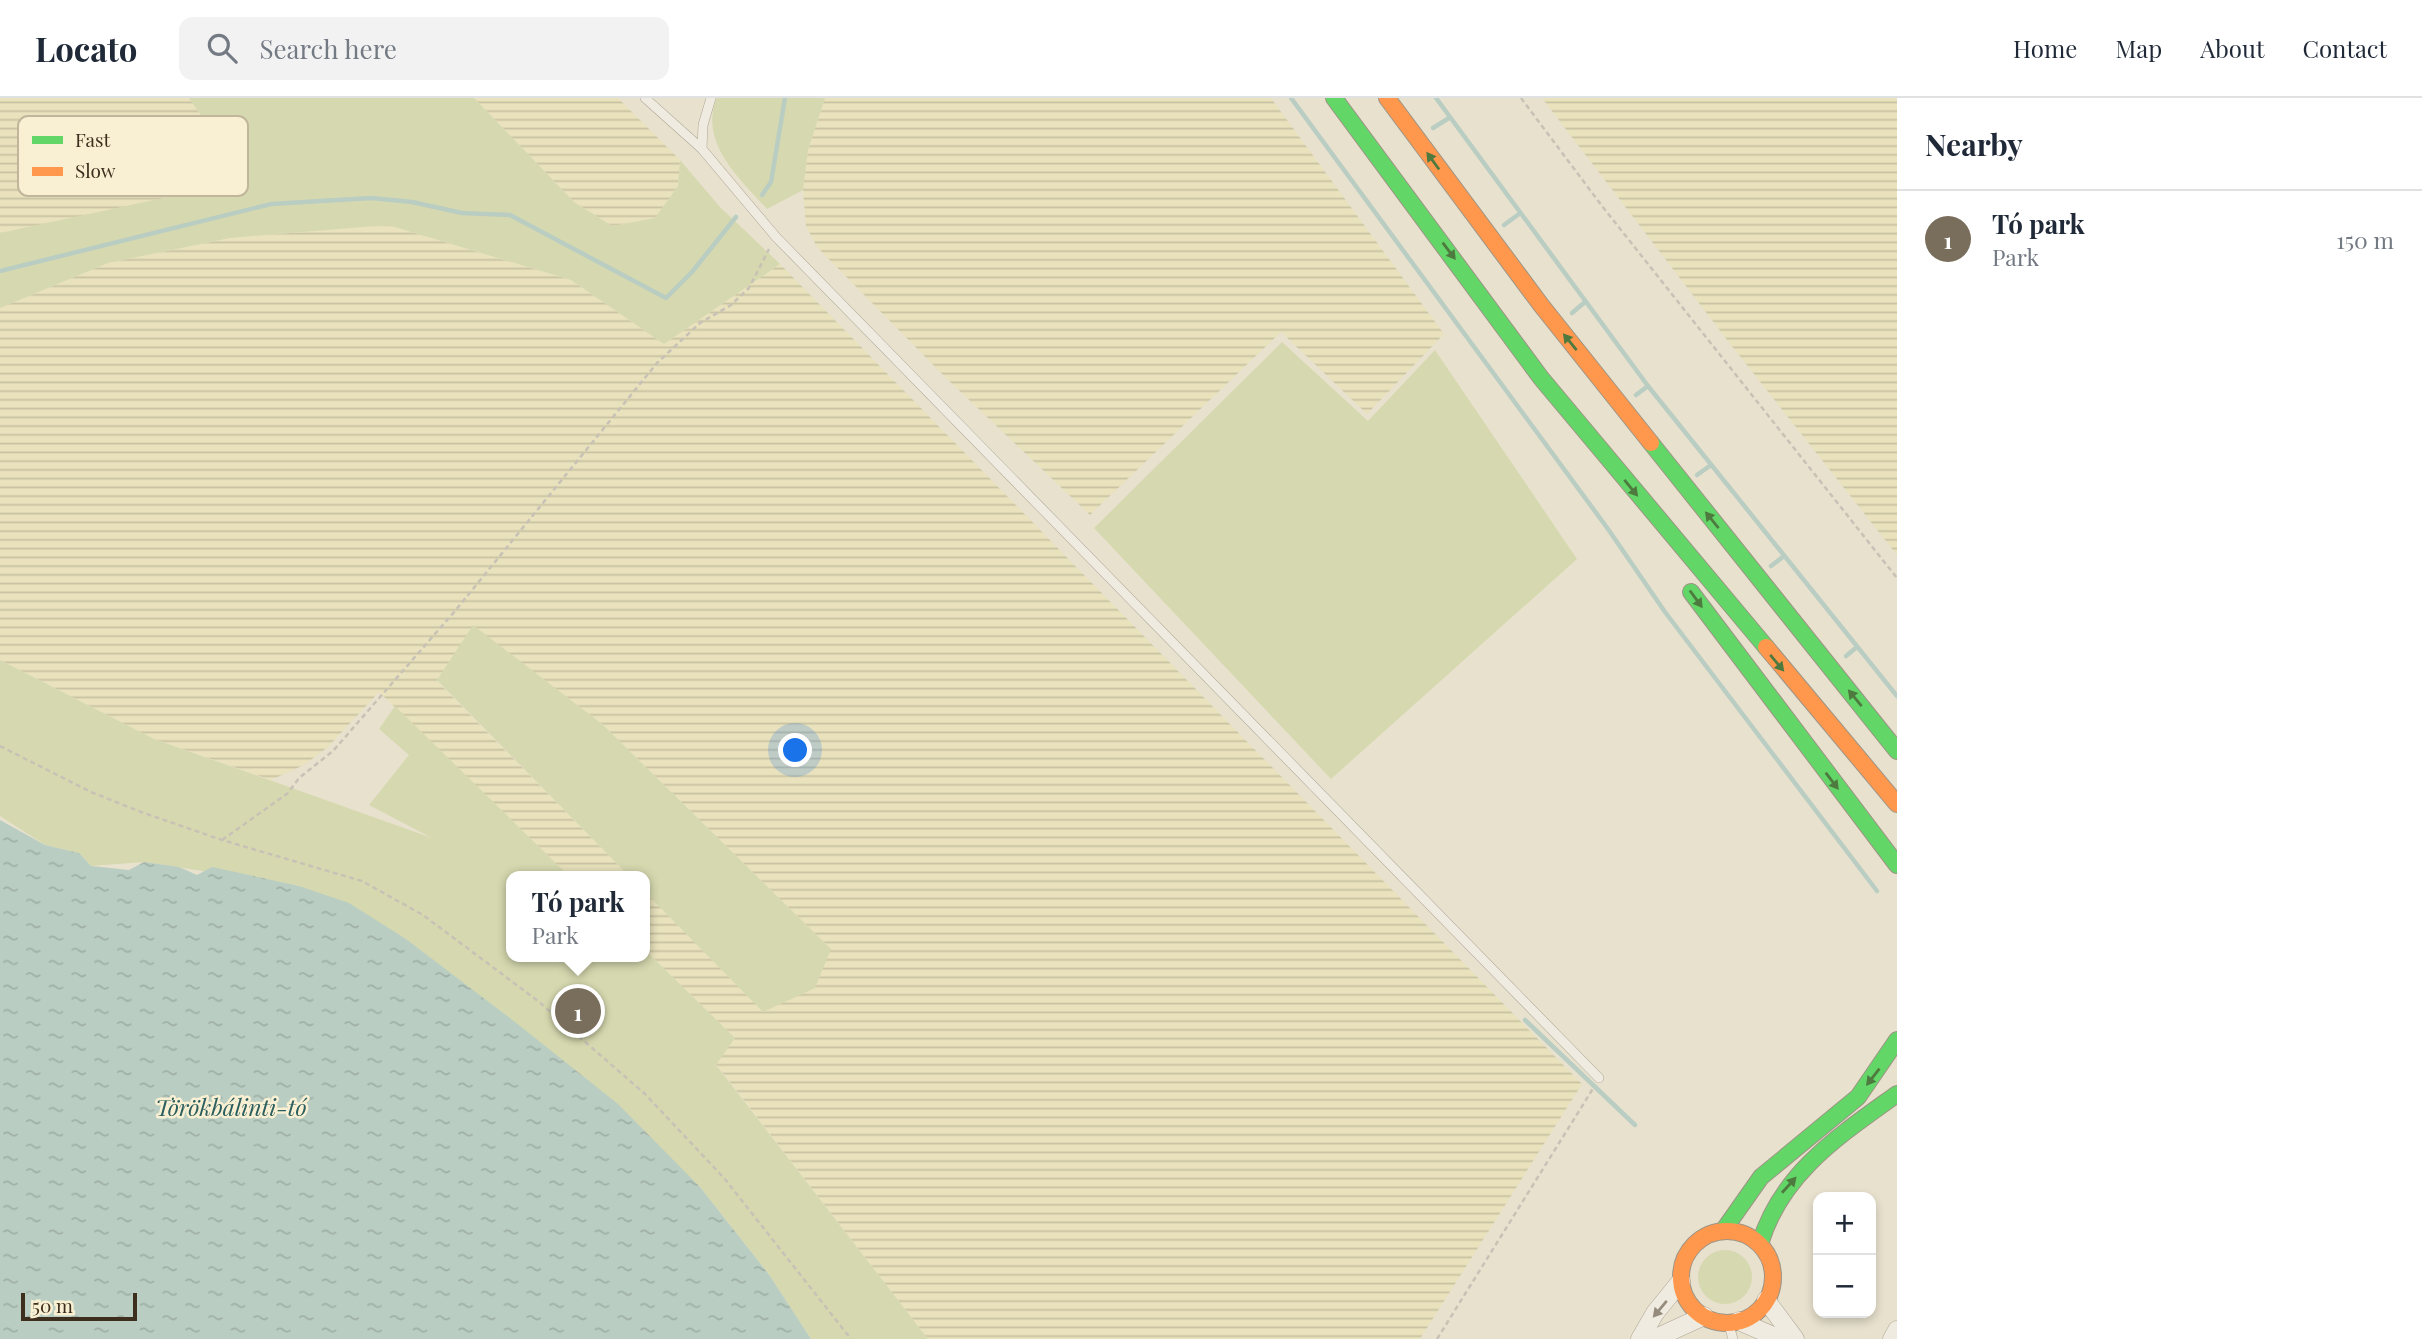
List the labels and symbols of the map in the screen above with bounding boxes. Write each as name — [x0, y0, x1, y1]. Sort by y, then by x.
legend — [18, 116, 248, 196]
text: Fast — [75, 126, 111, 152]
one-way arrow — [1427, 152, 1441, 170]
text: Slow — [75, 157, 116, 183]
one-way arrow — [1441, 241, 1456, 259]
one-way arrow — [1563, 334, 1578, 352]
one-way arrow — [1623, 479, 1638, 496]
one-way arrow — [1705, 512, 1720, 530]
one-way arrow — [1689, 590, 1703, 608]
one-way arrow — [1769, 654, 1784, 671]
one-way arrow — [1847, 689, 1862, 707]
your location — [778, 733, 812, 767]
one-way arrow — [1825, 772, 1839, 790]
pin: 1 — [555, 985, 601, 1037]
one-way arrow — [1866, 1067, 1881, 1085]
water label: Törökbálinti-tó — [155, 1091, 308, 1122]
one-way arrow — [1781, 1177, 1797, 1194]
scale bar — [21, 1290, 136, 1322]
one-way arrow — [1652, 1300, 1667, 1318]

